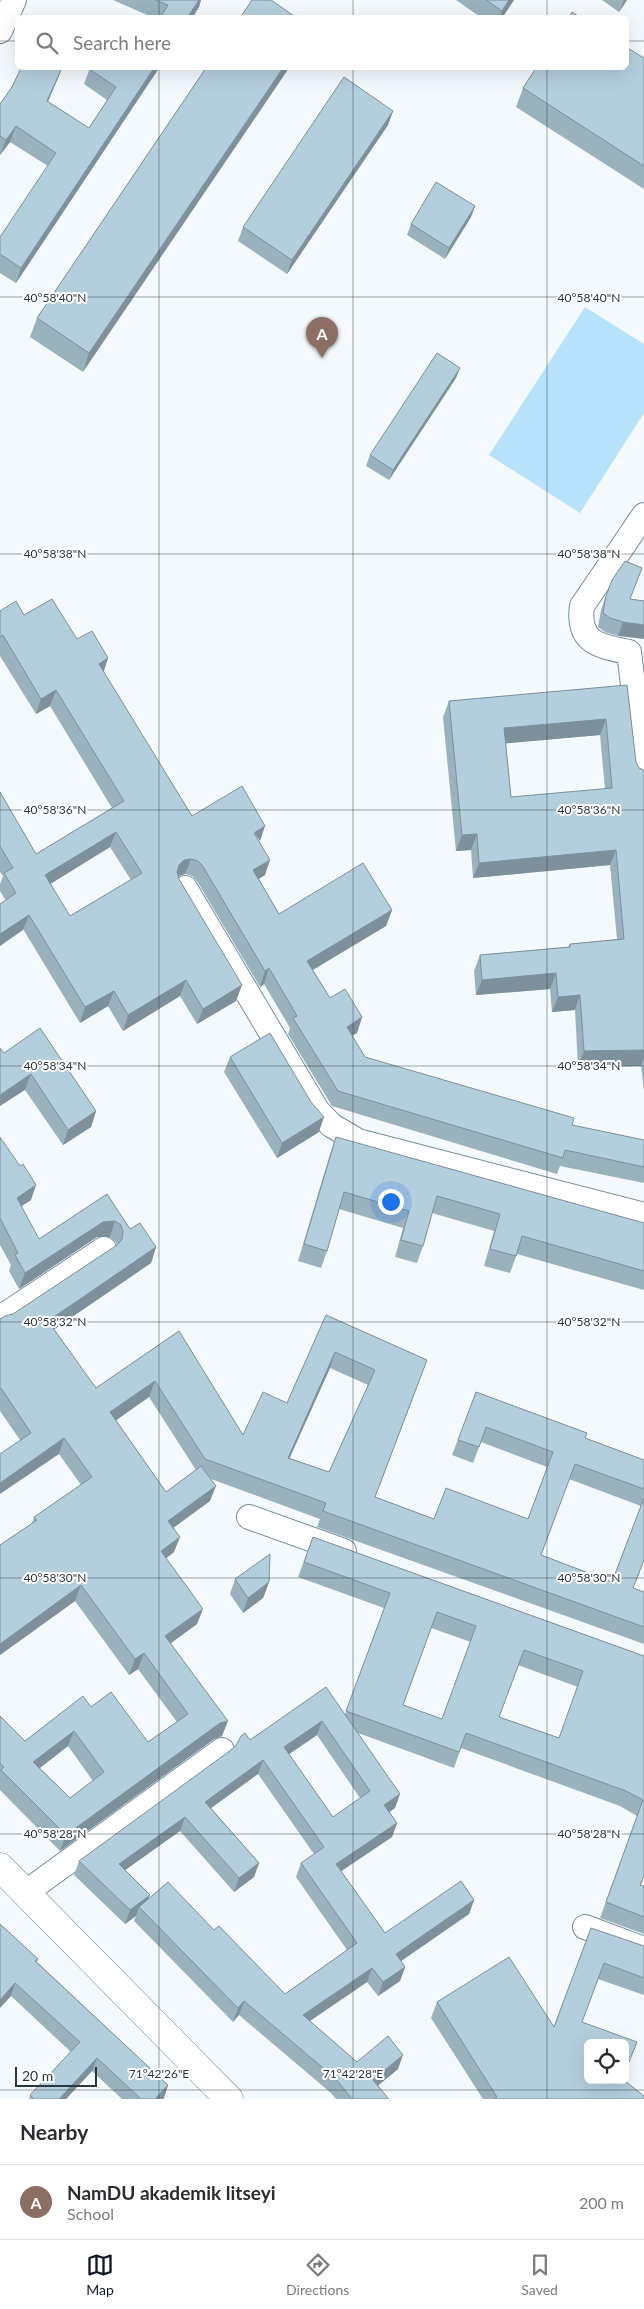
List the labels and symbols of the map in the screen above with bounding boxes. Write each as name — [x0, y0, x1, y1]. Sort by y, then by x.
text: 40°58'40"N — [24, 290, 86, 305]
text: 40°58'40"N — [558, 290, 620, 305]
pin: A — [306, 317, 338, 358]
text: 40°58'38"N — [24, 546, 86, 561]
text: 40°58'38"N — [558, 546, 620, 561]
text: 40°58'36"N — [24, 802, 86, 817]
text: 40°58'36"N — [558, 802, 620, 817]
text: 40°58'34"N — [24, 1058, 86, 1073]
text: 40°58'34"N — [558, 1058, 620, 1073]
your location — [378, 1189, 404, 1215]
text: 40°58'32"N — [24, 1314, 86, 1329]
text: 40°58'32"N — [558, 1314, 620, 1329]
text: 40°58'30"N — [24, 1570, 86, 1585]
text: 40°58'30"N — [558, 1570, 620, 1585]
text: 40°58'28"N — [24, 1826, 86, 1841]
text: 40°58'28"N — [558, 1826, 620, 1841]
scale bar — [15, 2064, 98, 2087]
text: 71°42'26"E — [129, 2066, 189, 2081]
text: 71°42'28"E — [323, 2066, 383, 2081]

